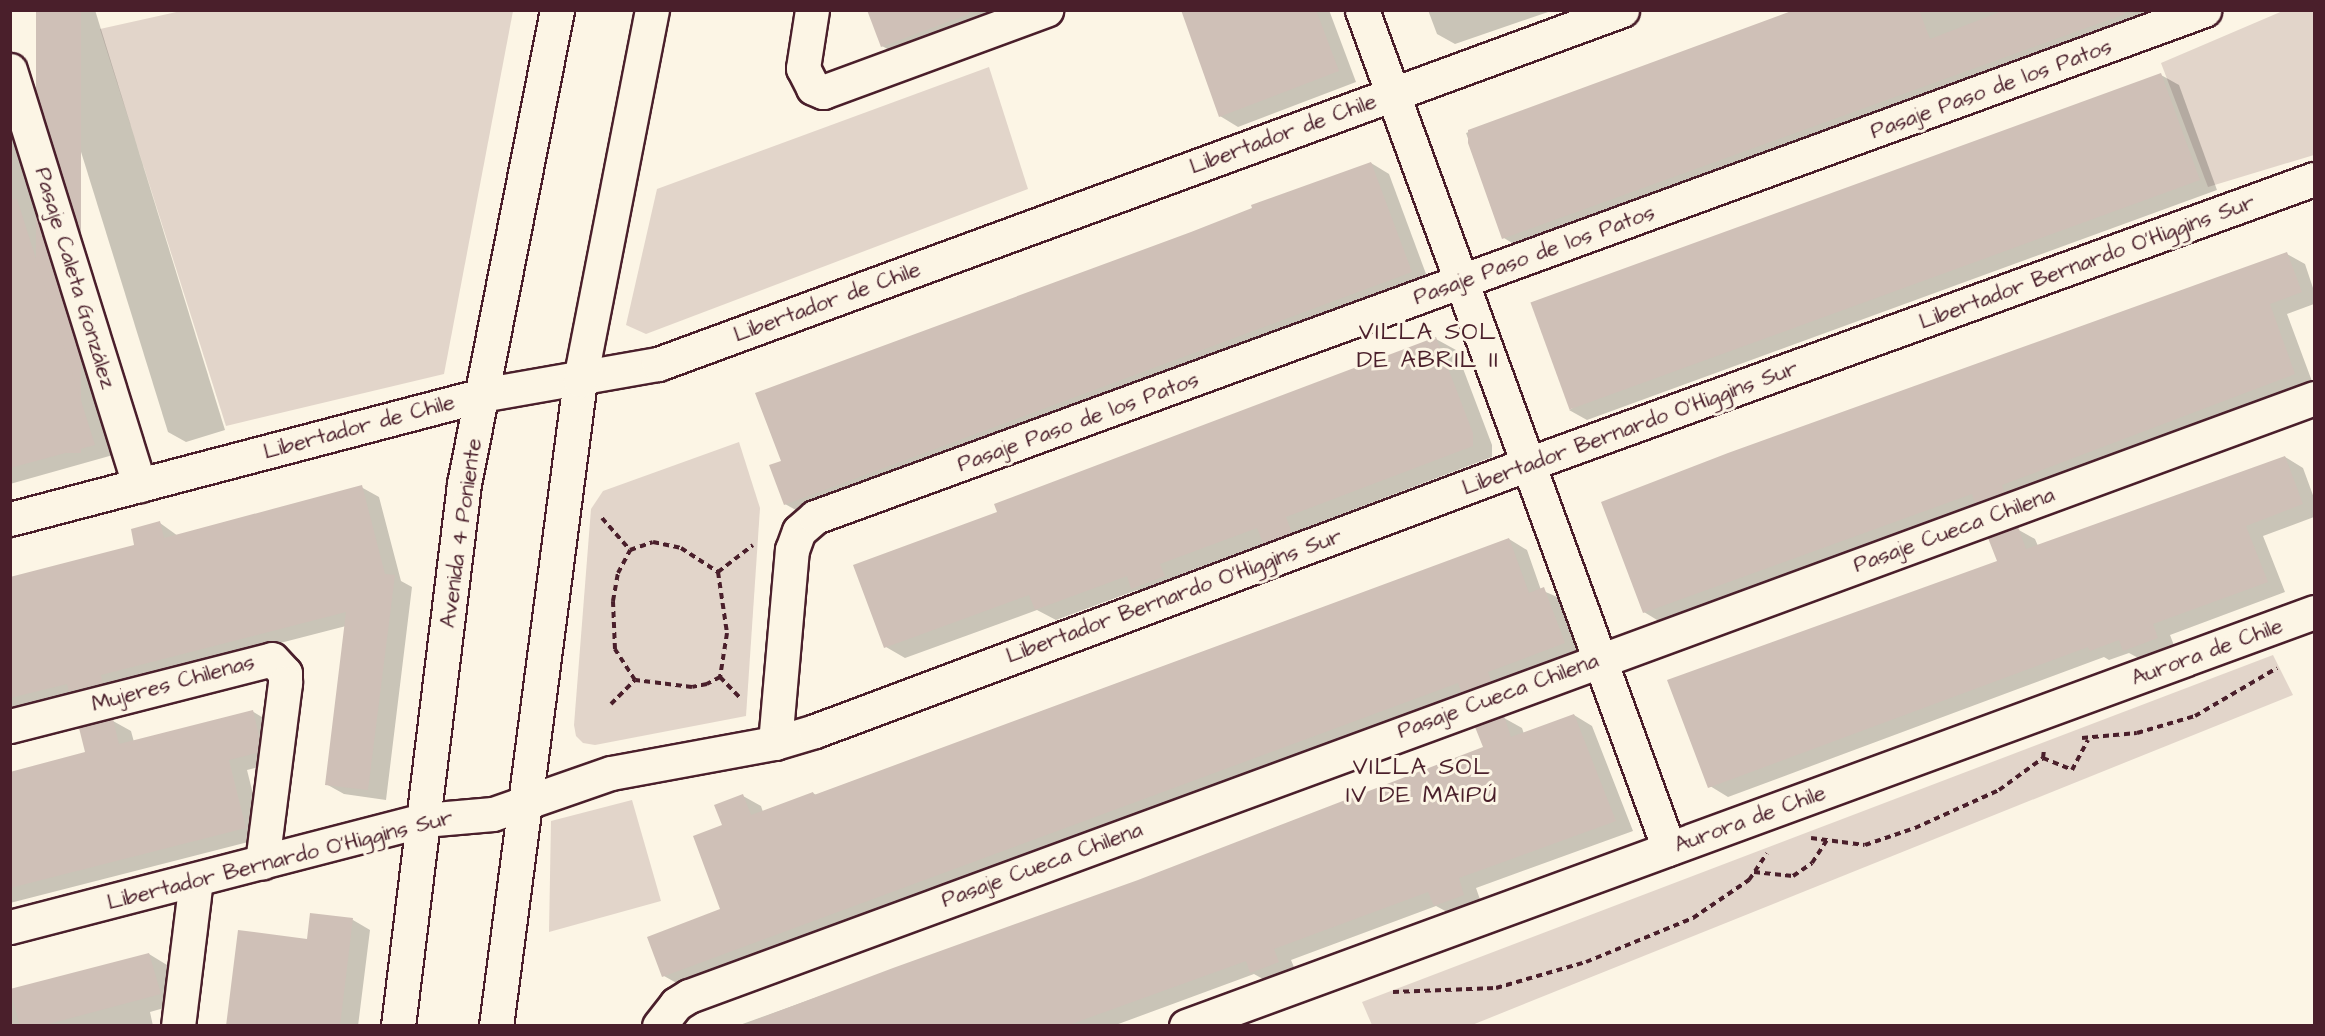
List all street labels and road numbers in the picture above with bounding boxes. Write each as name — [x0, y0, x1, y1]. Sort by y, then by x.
street label: Pasaje Paso de los Patos — [1867, 33, 2115, 145]
street label: Libertador de Chile — [1186, 88, 1380, 180]
street label: Pasaje Caleta González — [29, 164, 121, 392]
street label: Libertador Bernardo O'Higgins Sur — [1916, 189, 2258, 335]
street label: Pasaje Paso de los Patos — [1410, 199, 1658, 311]
street label: Libertador de Chile — [730, 256, 924, 348]
street label: Libertador Bernardo O'Higgins Sur — [1459, 355, 1801, 501]
street label: Pasaje Paso de los Patos — [954, 366, 1202, 478]
street label: Libertador de Chile — [261, 389, 457, 465]
street label: Avenida 4 Poniente — [435, 436, 487, 630]
street label: Pasaje Cueca Chilena — [1850, 481, 2058, 579]
street label: Libertador Bernardo O'Higgins Sur — [1003, 523, 1345, 669]
street label: Aurora de Chile — [2128, 612, 2286, 692]
street label: Pasaje Cueca Chilena — [1394, 647, 1602, 745]
street label: Mujeres Chilenas — [89, 649, 257, 717]
street label: Aurora de Chile — [1671, 779, 1829, 859]
street label: Libertador Bernardo O'Higgins Sur — [104, 804, 456, 916]
street label: Pasaje Cueca Chilena — [938, 816, 1146, 914]

